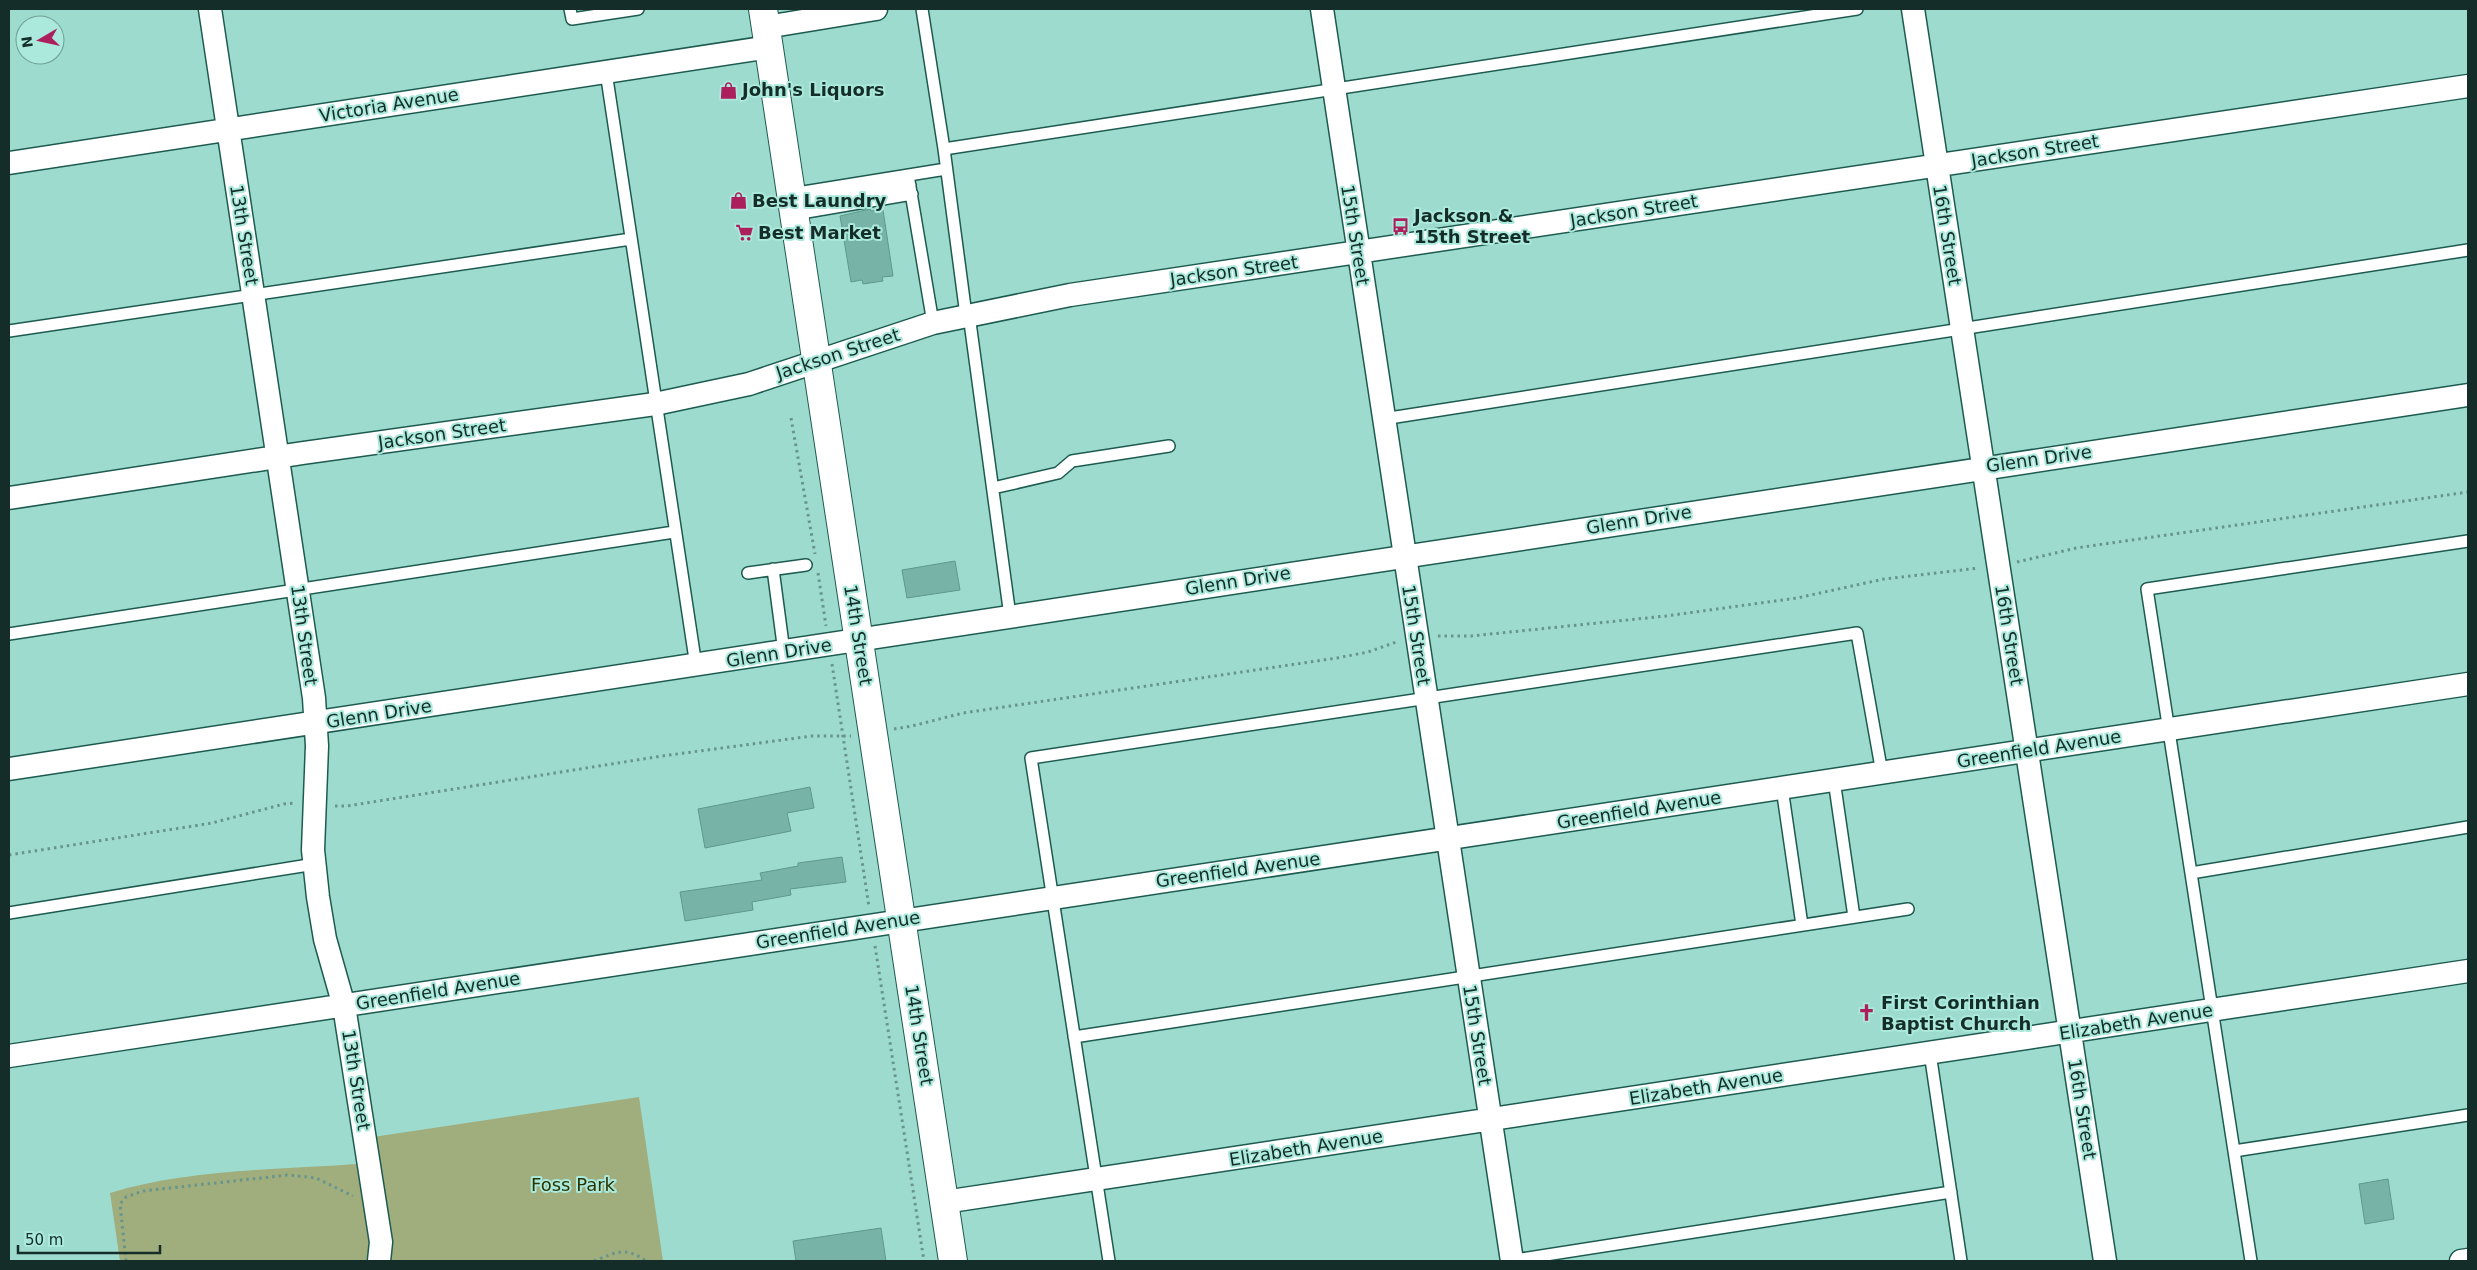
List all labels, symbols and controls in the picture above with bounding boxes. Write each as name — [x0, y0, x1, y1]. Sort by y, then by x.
north arrow — [15, 15, 65, 65]
text: N — [18, 35, 36, 49]
place label: John's Liquors — [740, 79, 884, 100]
shop icon: John's Liquors — [718, 80, 738, 100]
street label: Victoria Avenue — [318, 83, 460, 126]
street label: Jackson Street — [1969, 130, 2100, 171]
street label: 13th Street — [226, 183, 263, 287]
street label: 15th Street — [1337, 183, 1374, 287]
street label: 16th Street — [1929, 183, 1966, 287]
place label: Best Laundry — [752, 190, 887, 211]
street label: Jackson Street — [1568, 190, 1699, 231]
shop icon: Best Laundry — [728, 191, 748, 211]
place label: Jackson & 15th Street — [1412, 205, 1531, 247]
bus stop icon: Jackson & 15th Street — [1390, 216, 1410, 236]
place label: Best Market — [758, 222, 881, 243]
supermarket icon: Best Market — [734, 223, 754, 243]
street label: Jackson Street — [1168, 251, 1299, 290]
street label: Jackson Street — [772, 324, 902, 384]
street label: Jackson Street — [376, 414, 507, 453]
street label: Glenn Drive — [1985, 441, 2093, 476]
street label: Glenn Drive — [1585, 501, 1693, 538]
street label: Glenn Drive — [1184, 562, 1292, 599]
street label: 13th Street — [287, 583, 322, 687]
street label: 14th Street — [840, 583, 877, 687]
street label: 15th Street — [1398, 583, 1435, 687]
street label: 16th Street — [1991, 583, 2028, 687]
street label: Glenn Drive — [725, 634, 833, 671]
street label: Glenn Drive — [325, 695, 433, 732]
street label: Greenfield Avenue — [1955, 725, 2123, 772]
street label: Greenfield Avenue — [1555, 786, 1723, 833]
street label: Greenfield Avenue — [1154, 848, 1322, 891]
street label: Greenfield Avenue — [754, 906, 922, 953]
street label: Greenfield Avenue — [354, 967, 522, 1014]
street label: 14th Street — [901, 983, 938, 1087]
street label: 15th Street — [1459, 983, 1496, 1087]
place label: First Corinthian Baptist Church — [1881, 992, 2040, 1034]
street label: Elizabeth Avenue — [2058, 999, 2214, 1044]
church icon: First Corinthian Baptist Church — [1857, 1003, 1877, 1023]
street label: 13th Street — [338, 1028, 375, 1132]
street label: 16th Street — [2064, 1057, 2101, 1161]
street label: Elizabeth Avenue — [1628, 1064, 1784, 1109]
street label: Elizabeth Avenue — [1228, 1125, 1384, 1170]
park label: Foss Park — [531, 1174, 616, 1195]
scale bar — [18, 1222, 160, 1254]
text: 50 m — [25, 1231, 63, 1249]

